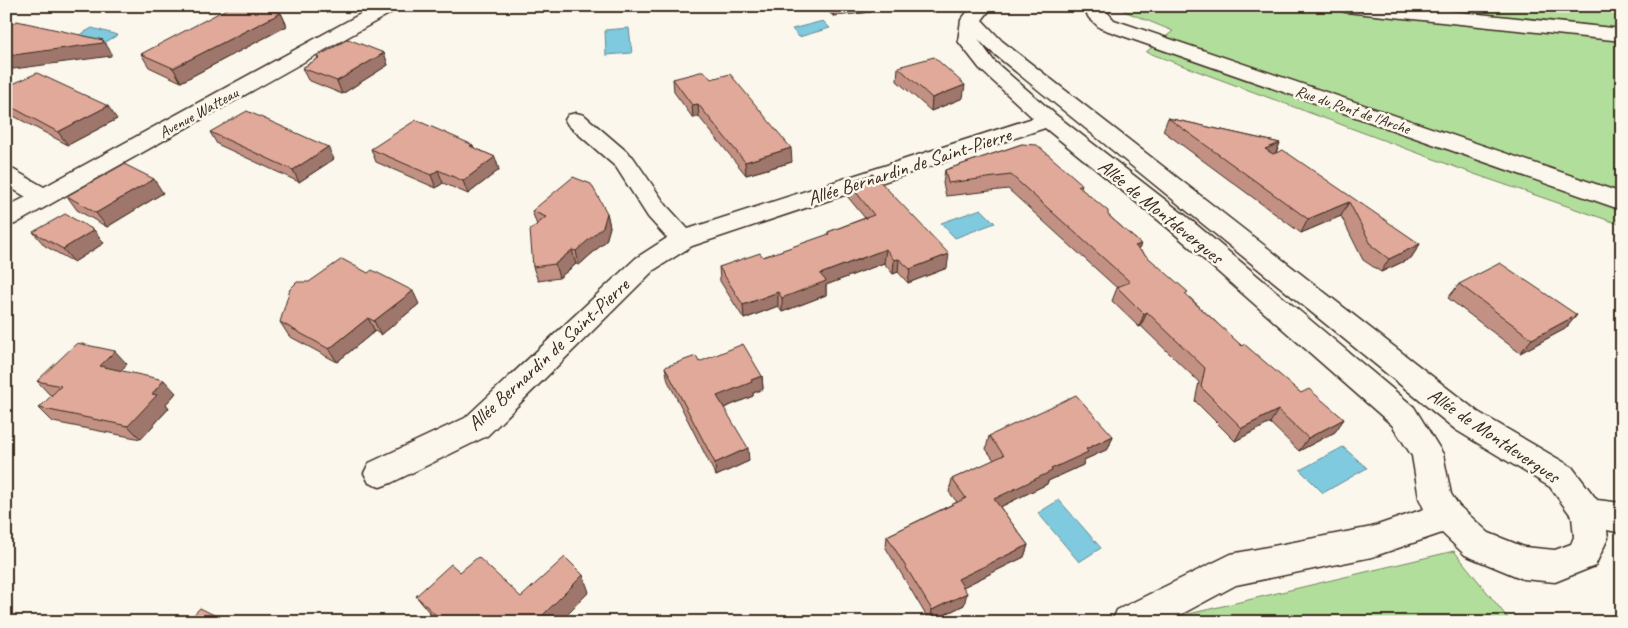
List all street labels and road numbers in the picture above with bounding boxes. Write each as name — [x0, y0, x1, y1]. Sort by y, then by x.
street label: Rue du Pont de l'Arche — [1293, 81, 1414, 139]
street label: Avenue Watteau — [155, 82, 243, 143]
street label: Allée Bernardin de Saint-Pierre — [804, 121, 1015, 211]
street label: Allée de Montdevergues — [1093, 153, 1230, 271]
street label: Allée Bernardin de Saint-Pierre — [462, 272, 636, 436]
street label: Allée de Montdevergues — [1423, 382, 1566, 490]

